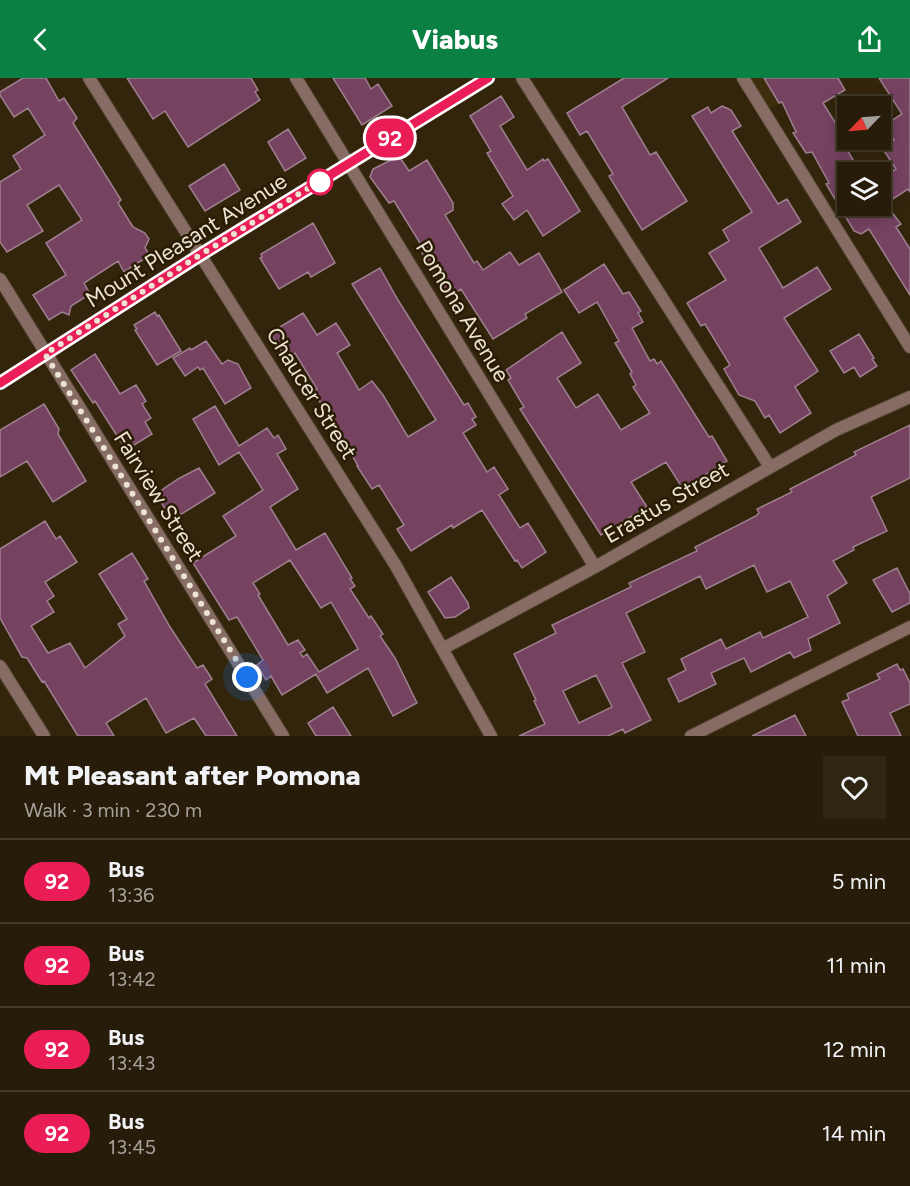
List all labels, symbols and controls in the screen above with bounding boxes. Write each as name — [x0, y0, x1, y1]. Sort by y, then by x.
icon: back — [24, 23, 57, 56]
text: Viabus — [412, 23, 498, 56]
icon: share — [853, 23, 886, 56]
north arrow — [837, 96, 891, 150]
map controls — [837, 96, 891, 216]
line badge: 92 — [363, 118, 417, 158]
text: 92 — [378, 126, 402, 151]
button: layers — [837, 162, 891, 216]
street label: Mount Pleasant Avenue — [81, 167, 292, 313]
unlabelled marker — [307, 169, 333, 195]
street label: Pomona Avenue — [410, 236, 515, 387]
street label: Chaucer Street — [260, 322, 363, 464]
street label: Fairview Street — [108, 426, 209, 566]
street label: Erastus Street — [599, 456, 734, 549]
your location — [232, 662, 262, 692]
button: heart — [823, 756, 886, 819]
text: Mt Pleasant after Pomona — [24, 758, 361, 792]
text: Walk · 3 min · 230 m — [24, 798, 202, 822]
text: Bus — [108, 856, 144, 883]
text: 5 min — [832, 868, 886, 895]
text: 92 — [45, 869, 69, 894]
text: 13:36 — [108, 883, 154, 907]
text: Bus — [108, 940, 144, 967]
text: 11 min — [826, 952, 886, 979]
text: 92 — [45, 953, 69, 978]
text: 13:42 — [108, 967, 156, 991]
text: Bus — [108, 1024, 144, 1051]
text: 12 min — [823, 1036, 886, 1063]
text: 92 — [45, 1037, 69, 1062]
text: 13:43 — [108, 1051, 156, 1075]
text: Bus — [108, 1108, 144, 1135]
text: 14 min — [822, 1120, 886, 1147]
text: 92 — [45, 1121, 69, 1146]
text: 13:45 — [108, 1135, 156, 1159]

